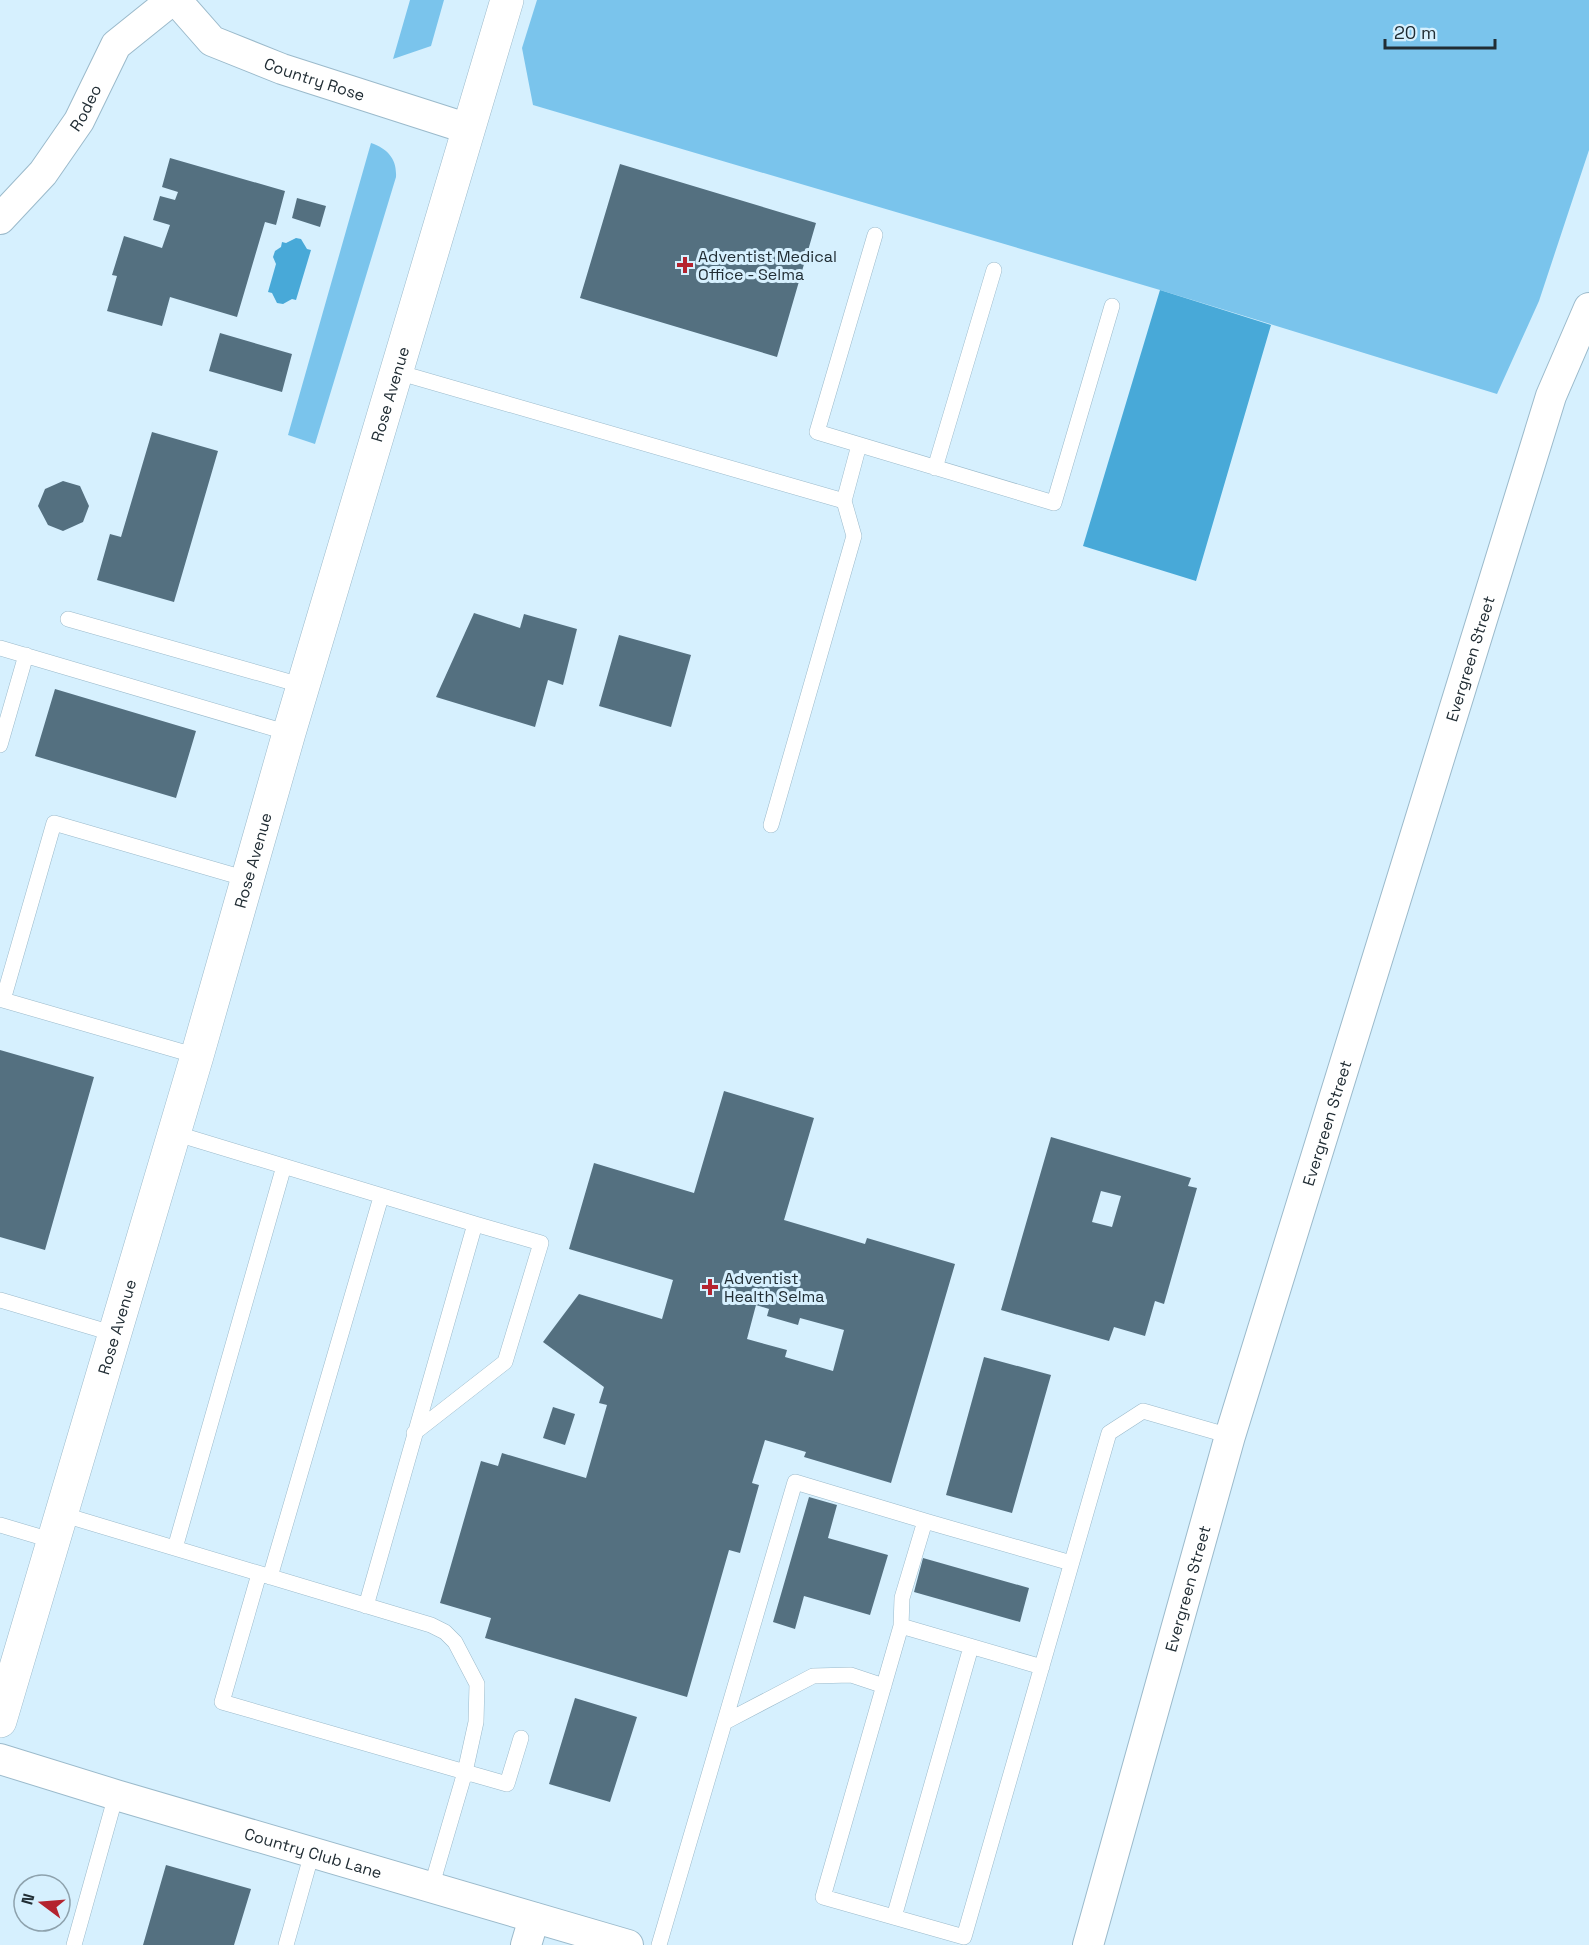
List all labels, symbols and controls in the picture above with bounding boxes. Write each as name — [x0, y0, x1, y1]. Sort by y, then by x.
scale bar — [1385, 12, 1494, 50]
text: 20 m — [1394, 21, 1437, 44]
street label: Country Rose — [261, 53, 367, 106]
street label: Rodeo — [65, 81, 106, 136]
place label: Adventist Medical Office - Selma — [698, 246, 837, 285]
marker: Adventist Medical Office - Selma — [676, 256, 694, 274]
street label: Rose Avenue — [366, 344, 414, 444]
street label: Evergreen Street — [1441, 593, 1500, 724]
street label: Rose Avenue — [230, 810, 277, 911]
street label: Evergreen Street — [1298, 1058, 1356, 1189]
place label: Adventist Health Selma — [724, 1268, 825, 1307]
street label: Rose Avenue — [93, 1277, 141, 1377]
marker: Adventist Health Selma — [701, 1278, 719, 1296]
street label: Evergreen Street — [1160, 1523, 1216, 1654]
street label: Country Club Lane — [242, 1823, 384, 1883]
north arrow — [12, 1873, 72, 1933]
text: N — [16, 1891, 40, 1907]

